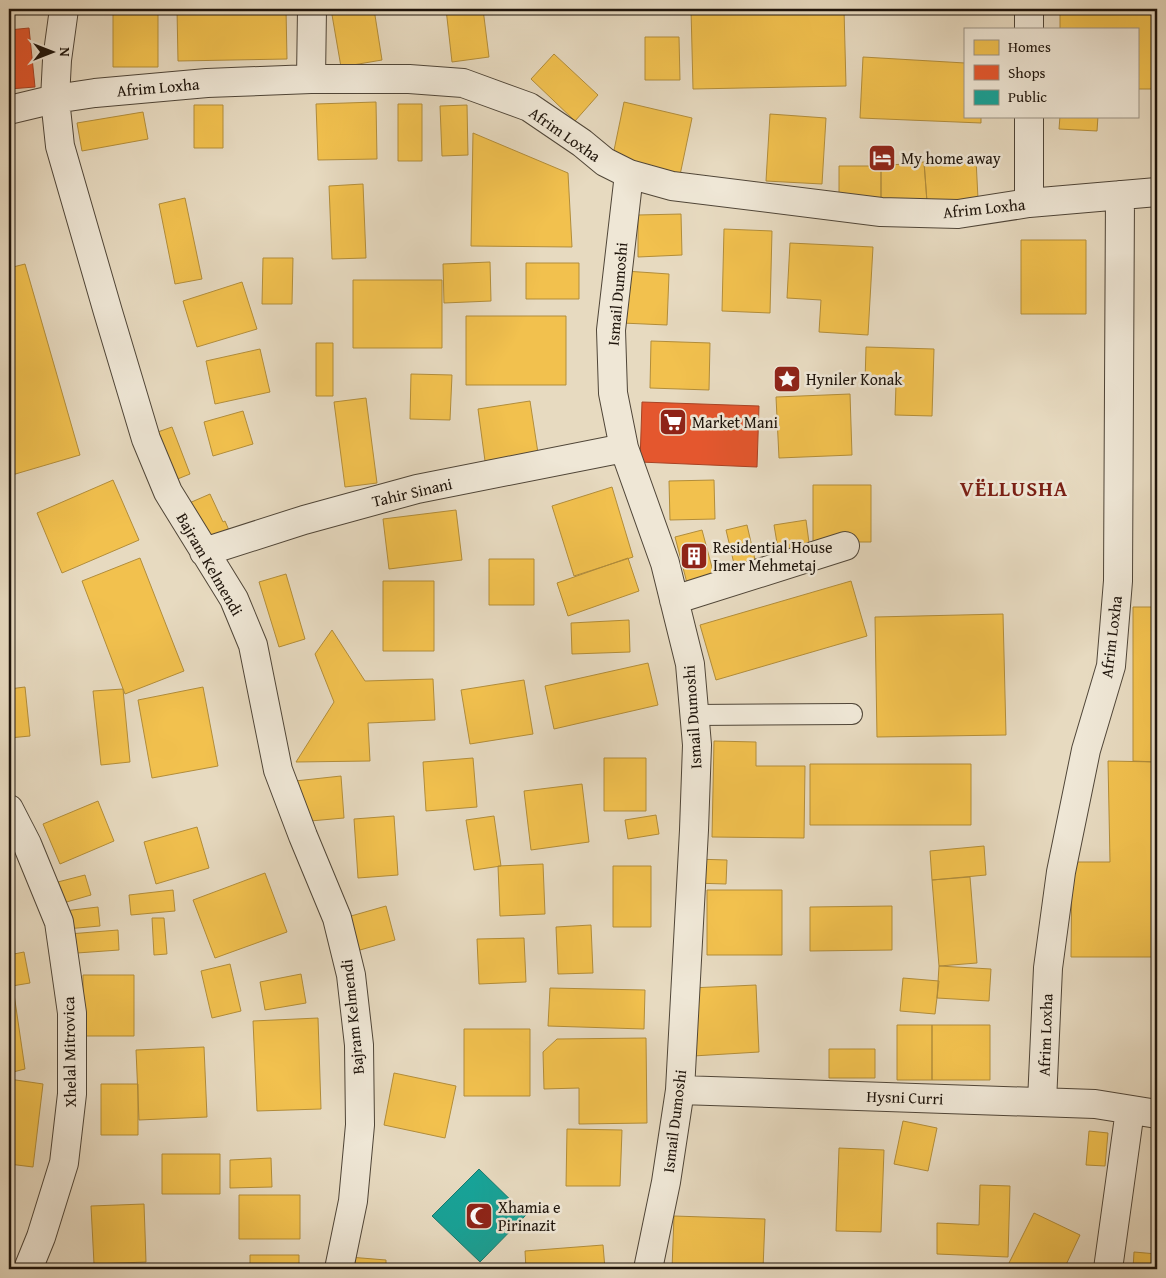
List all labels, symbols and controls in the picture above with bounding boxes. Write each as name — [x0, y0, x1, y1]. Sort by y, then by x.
north arrow — [28, 28, 78, 78]
legend — [964, 28, 1138, 118]
text: Homes — [1008, 36, 1051, 57]
text: N — [55, 47, 75, 57]
text: Shops — [1008, 62, 1045, 83]
street label: Afrim Loxha — [116, 71, 201, 103]
text: Public — [1008, 86, 1047, 107]
street label: Afrim Loxha — [524, 100, 606, 168]
hotel icon: My home away — [867, 143, 897, 173]
place label: My home away — [901, 146, 1001, 170]
street label: Afrim Loxha — [942, 192, 1027, 224]
street label: Ismail Dumoshi — [601, 241, 634, 347]
place icon: Hyniler Konak — [772, 364, 802, 394]
place label: Hyniler Konak — [806, 367, 903, 391]
supermarket icon: Market Mani — [658, 407, 688, 437]
place label: Market Mani — [692, 410, 778, 434]
street label: Tahir Sinani — [369, 471, 455, 513]
district label: VËLLUSHA — [960, 473, 1068, 504]
street label: Bajram Kelmendi — [171, 508, 250, 620]
place label: Residential House Imer Mehmetaj — [713, 535, 833, 577]
building icon: Residential House Imer Mehmetaj — [679, 541, 709, 571]
street label: Afrim Loxha — [1094, 594, 1128, 680]
street label: Ismail Dumoshi — [676, 664, 708, 770]
street label: Bajram Kelmendi — [334, 958, 370, 1076]
street label: Afrim Loxha — [1032, 993, 1058, 1077]
street label: Xhelal Mitrovica — [56, 996, 82, 1108]
street label: Ismail Dumoshi — [656, 1067, 692, 1174]
street label: Hysni Curri — [866, 1084, 944, 1110]
place label: Xhamia e Pirinazit — [498, 1195, 561, 1237]
mosque icon: Xhamia e Pirinazit — [464, 1201, 494, 1231]

